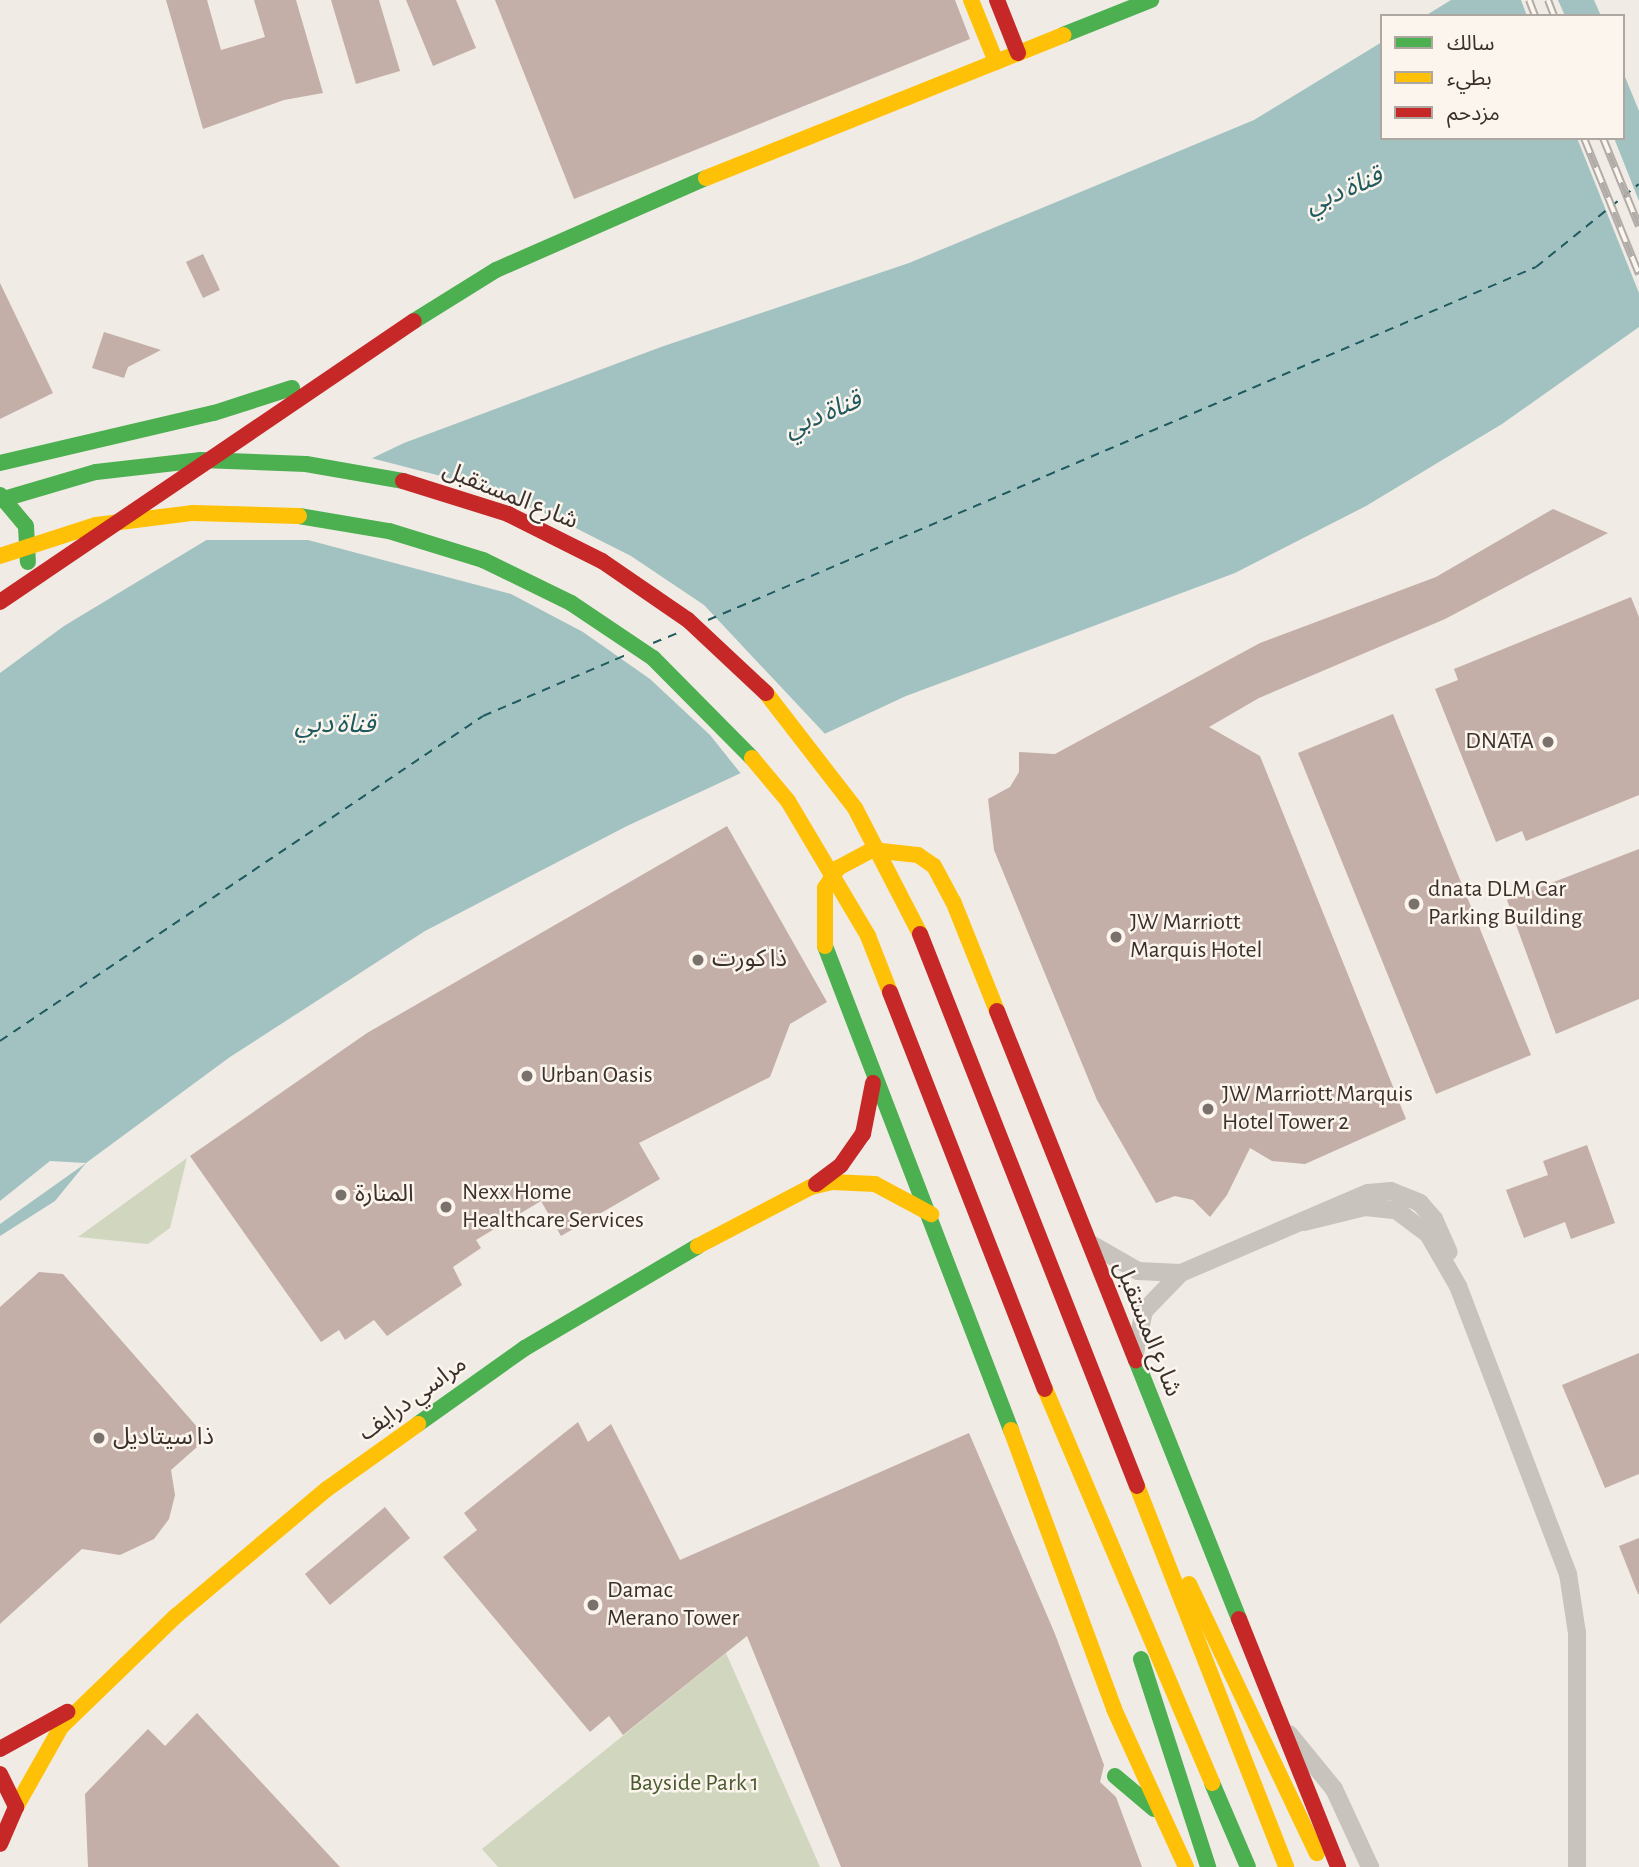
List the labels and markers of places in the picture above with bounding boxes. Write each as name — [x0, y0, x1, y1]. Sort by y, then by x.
place label: DNATA — [1465, 728, 1534, 756]
marker: DNATA — [1540, 734, 1556, 750]
place label: dnata DLM Car Parking Building — [1428, 876, 1582, 932]
marker: dnata DLM Car Parking Building — [1406, 896, 1422, 912]
place label: JW Marriott Marquis Hotel — [1130, 909, 1262, 965]
marker: JW Marriott Marquis Hotel — [1108, 929, 1124, 945]
place label: ذا كورت — [712, 946, 787, 974]
marker: ذا كورت — [690, 952, 706, 968]
place label: Urban Oasis — [541, 1062, 653, 1090]
marker: Urban Oasis — [519, 1068, 535, 1084]
place label: JW Marriott Marquis Hotel Tower 2 — [1222, 1081, 1413, 1137]
marker: JW Marriott Marquis Hotel Tower 2 — [1200, 1101, 1216, 1117]
place label: Nexx Home Healthcare Services — [462, 1179, 644, 1235]
place label: المنارة — [355, 1181, 414, 1209]
marker: المنارة — [333, 1187, 349, 1203]
marker: Nexx Home Healthcare Services — [436, 1197, 456, 1217]
place label: ذا سيتاديل — [113, 1424, 214, 1452]
marker: ذا سيتاديل — [91, 1430, 107, 1446]
place label: Damac Merano Tower — [607, 1577, 739, 1633]
marker: Damac Merano Tower — [585, 1597, 601, 1613]

